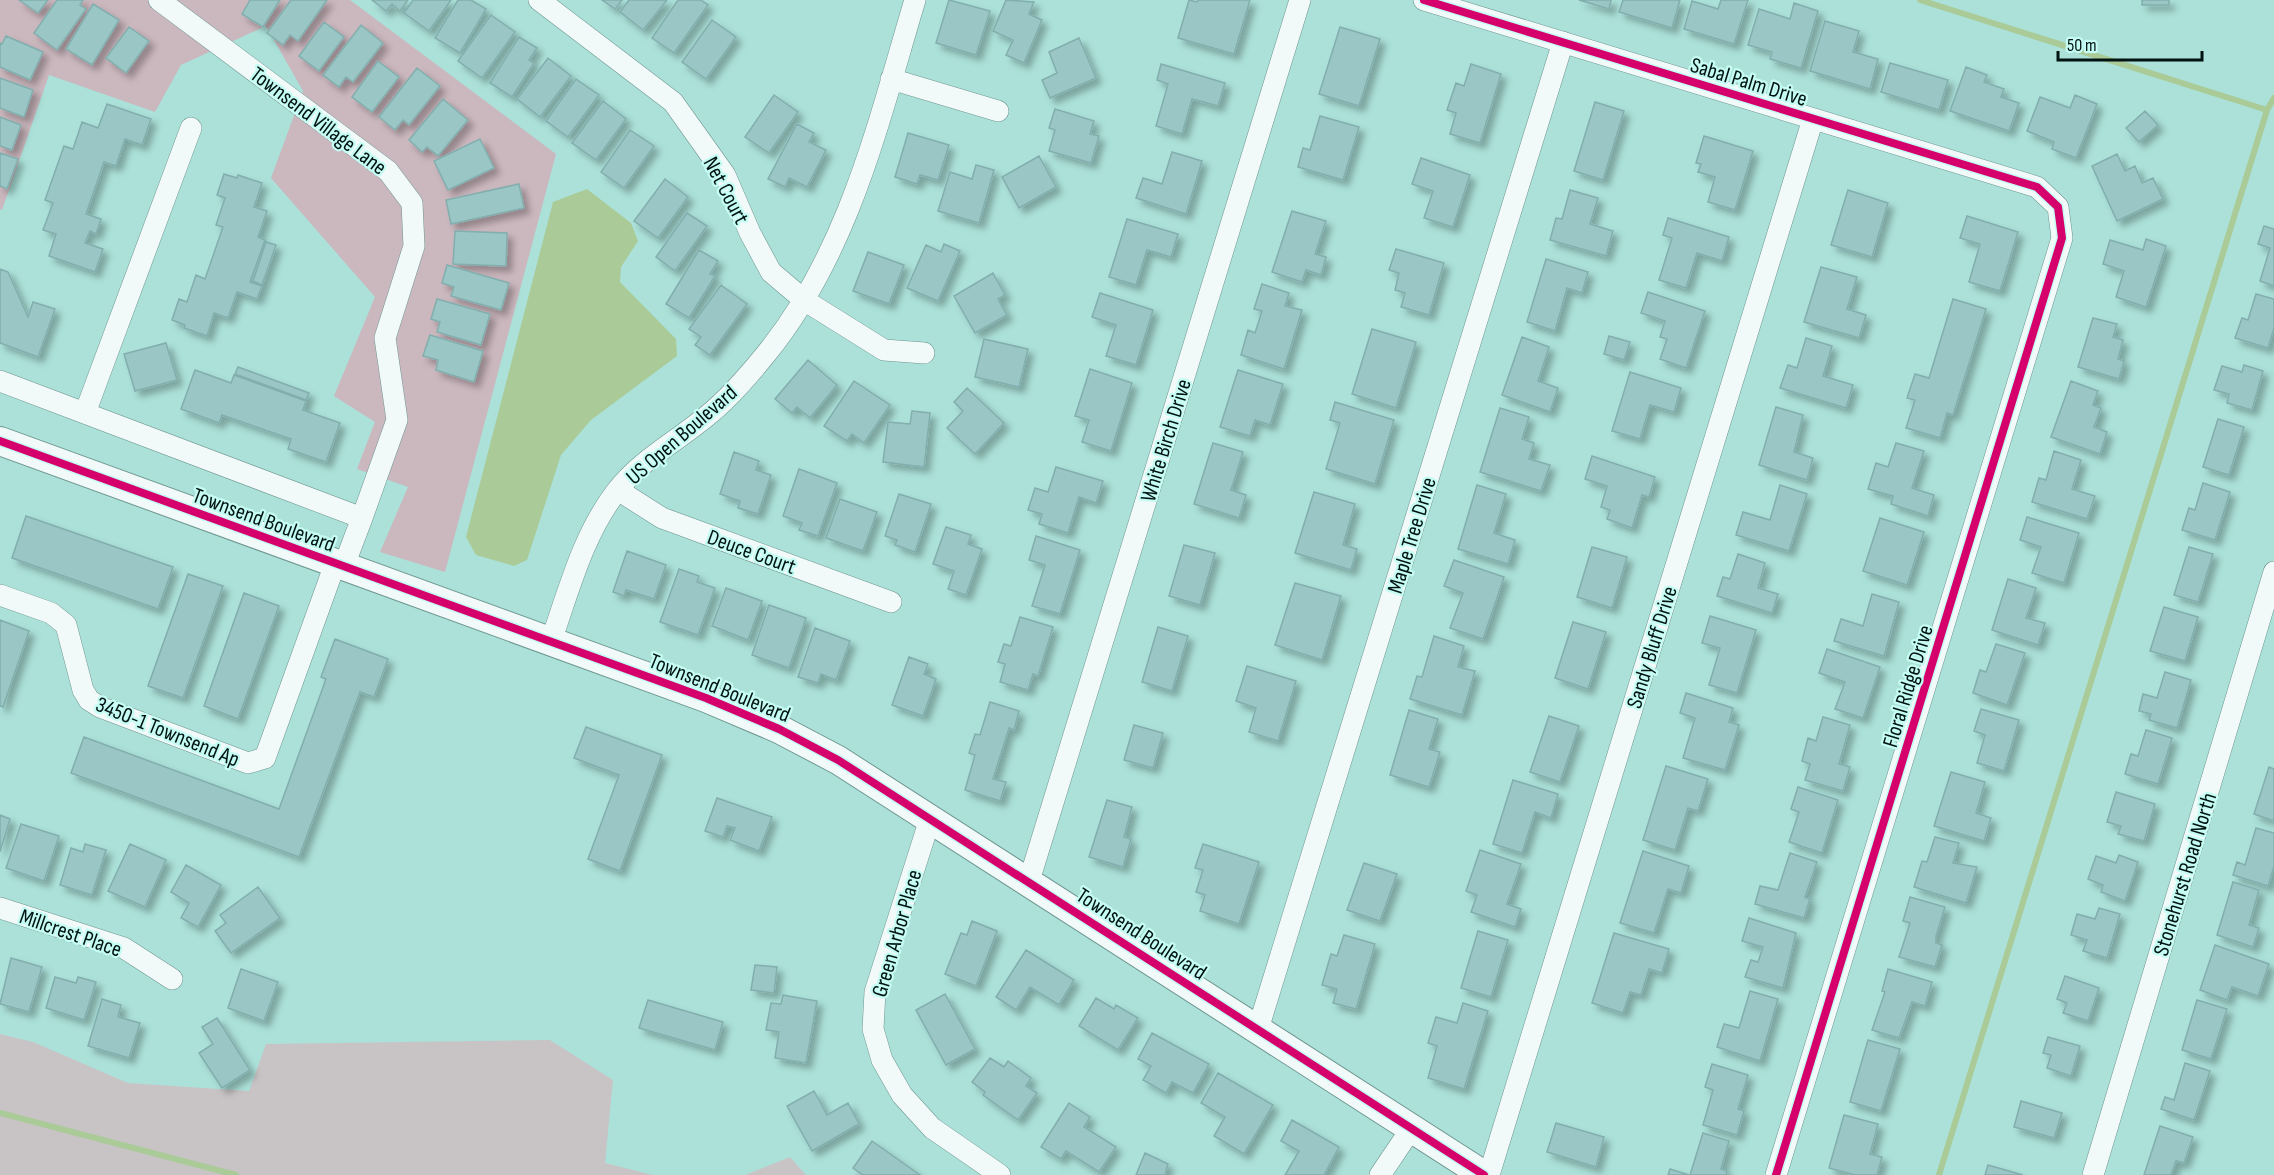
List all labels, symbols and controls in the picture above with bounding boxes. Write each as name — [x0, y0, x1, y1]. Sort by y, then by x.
scale bar — [2058, 24, 2202, 62]
text: 50 m — [2067, 35, 2097, 56]
street label: Sabal Palm Drive — [1687, 52, 1810, 113]
street label: Townsend Village Lane — [245, 61, 392, 181]
street label: Net Court — [697, 152, 755, 229]
street label: White Birch Drive — [1135, 376, 1198, 505]
street label: US Open Boulevard — [621, 380, 743, 491]
street label: Maple Tree Drive — [1382, 474, 1443, 597]
street label: Townsend Boulevard — [188, 482, 338, 559]
street label: Deuce Court — [704, 524, 800, 581]
street label: Sandy Bluff Drive — [1621, 583, 1684, 712]
street label: Floral Ridge Drive — [1877, 622, 1940, 751]
street label: Townsend Boulevard — [645, 648, 794, 729]
street label: 3450-1 Townsend Ap — [92, 691, 243, 773]
street label: Stonehurst Road North — [2148, 790, 2223, 959]
street label: Green Arbor Place — [866, 867, 929, 1000]
street label: Townsend Boulevard — [1071, 882, 1211, 986]
street label: Millcrest Place — [16, 903, 125, 963]

